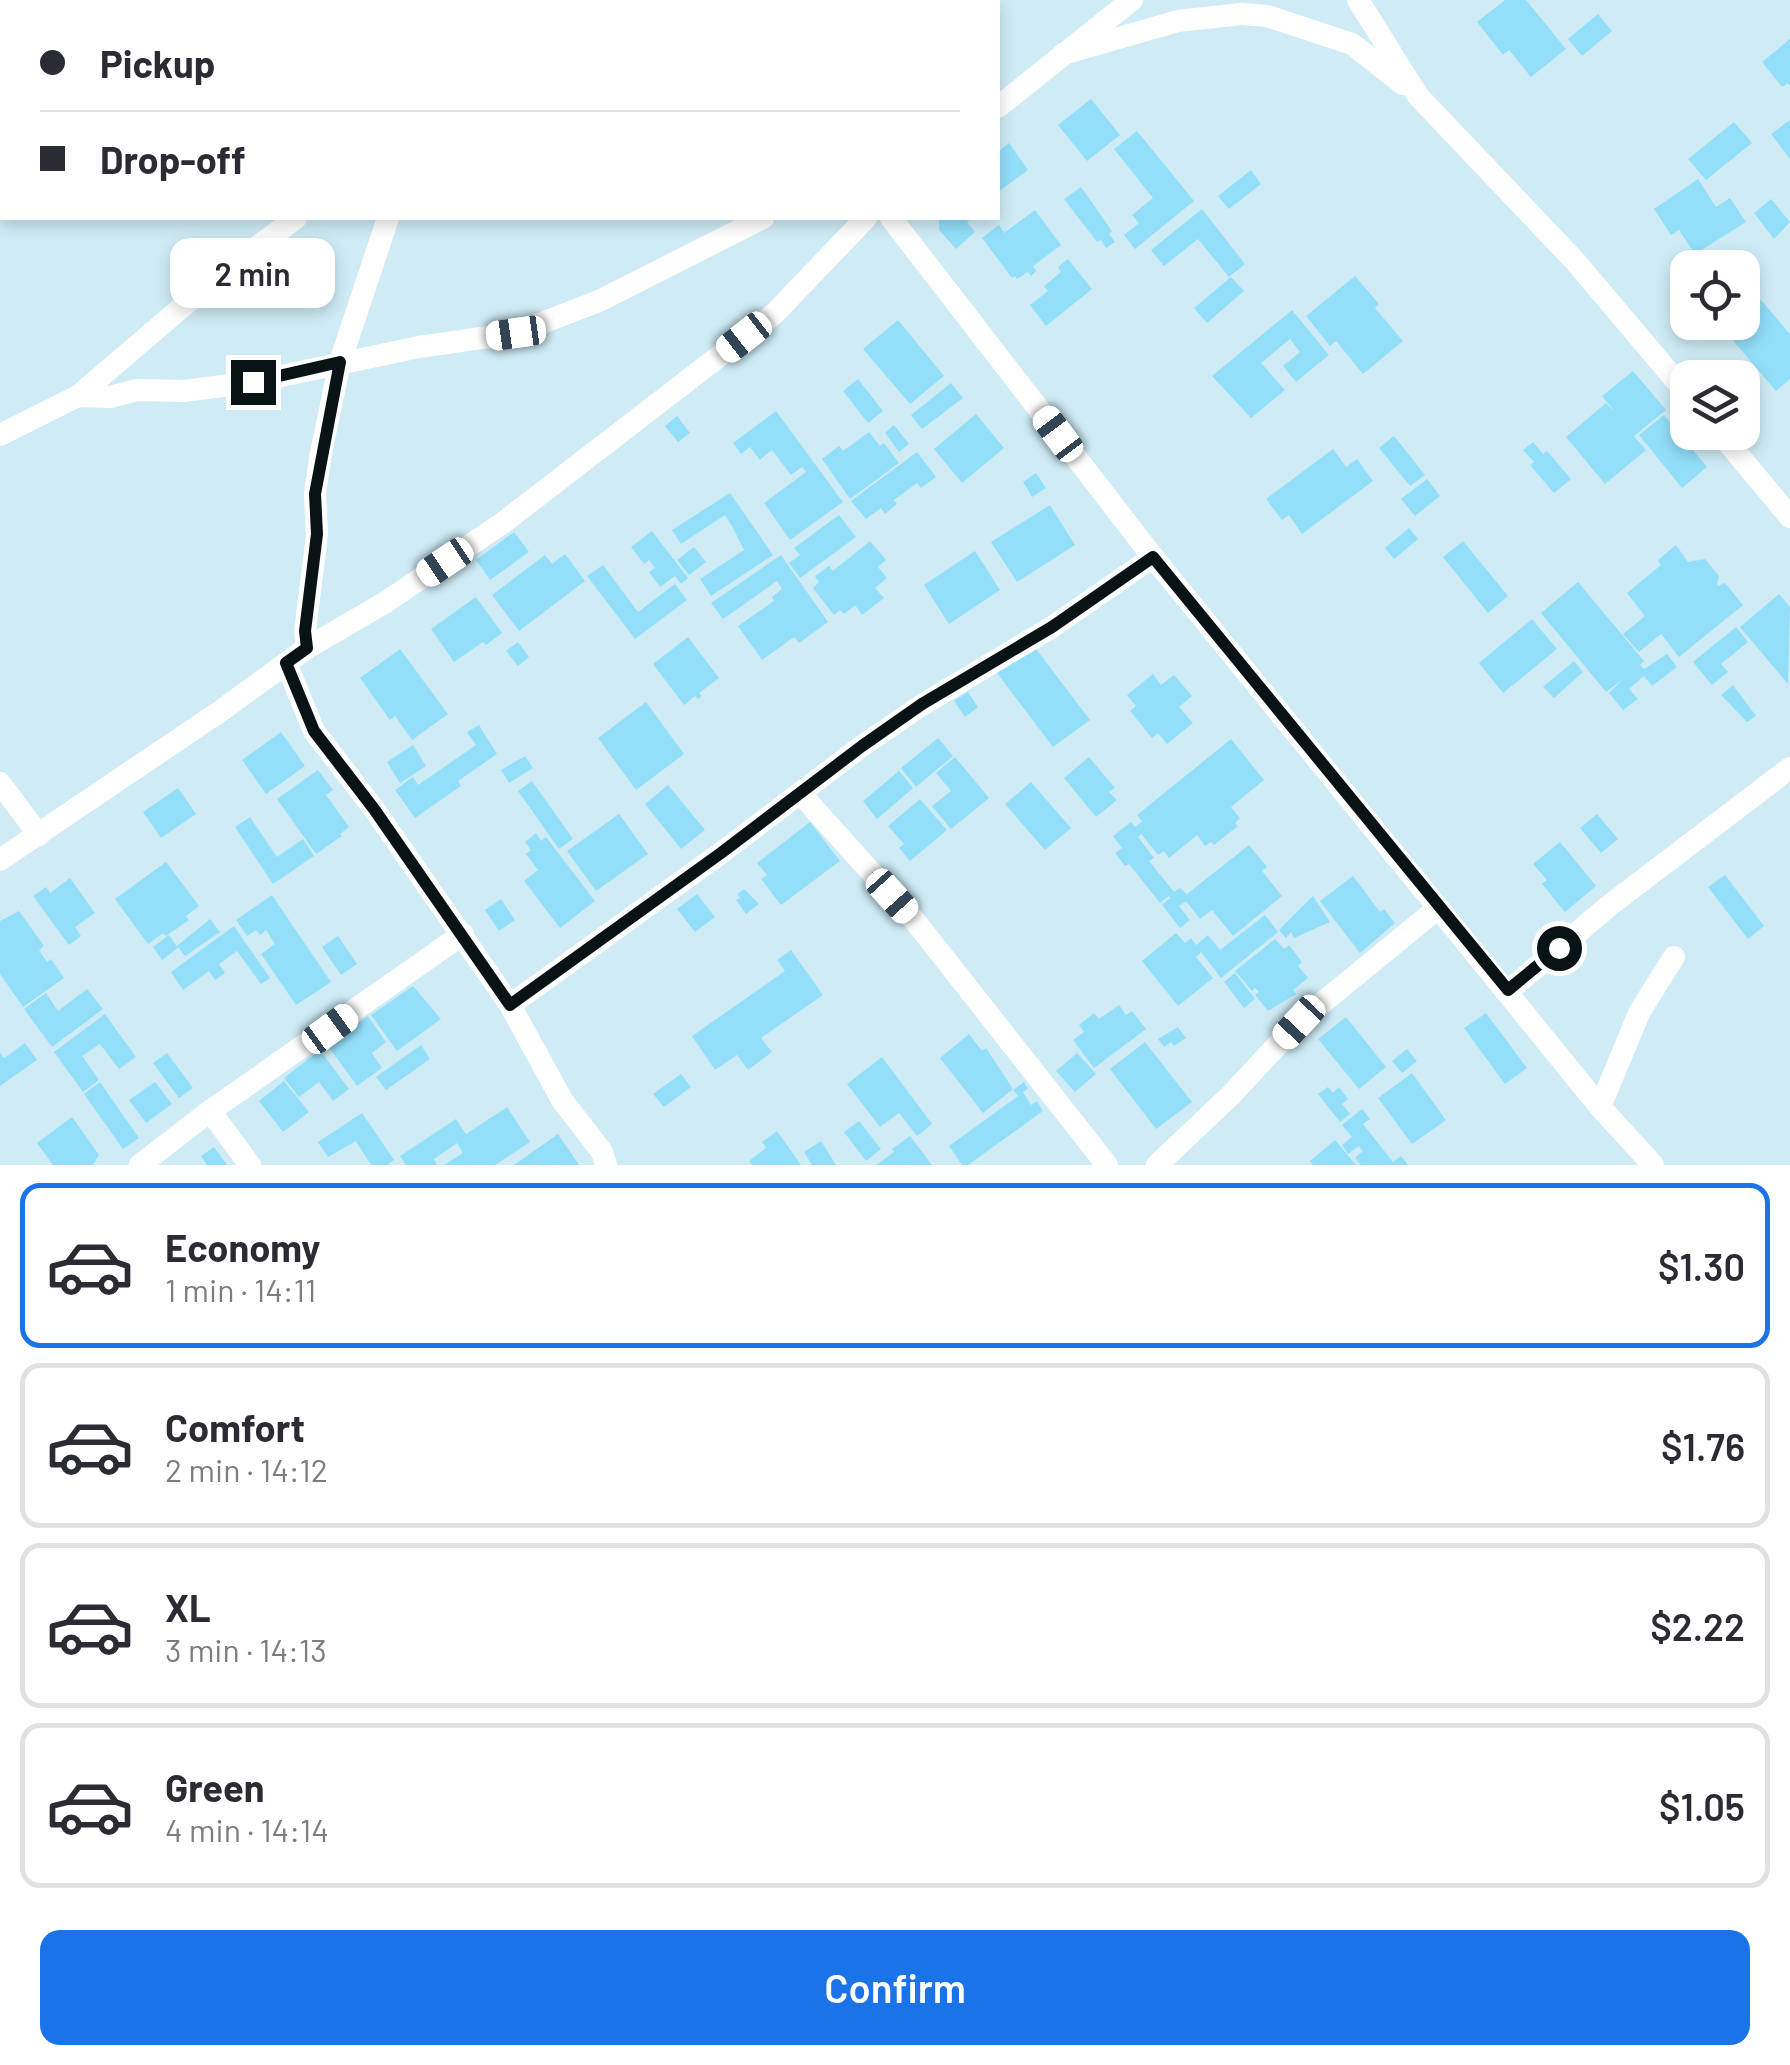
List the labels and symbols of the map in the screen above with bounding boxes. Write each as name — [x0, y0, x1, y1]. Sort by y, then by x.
callout: 2 min — [170, 237, 336, 307]
car — [711, 307, 777, 367]
car — [484, 314, 548, 352]
route end — [231, 360, 276, 405]
car — [1028, 401, 1088, 467]
car — [412, 533, 478, 591]
car — [861, 864, 923, 928]
route start — [1537, 926, 1582, 971]
car — [1268, 990, 1330, 1054]
car — [297, 999, 363, 1059]

